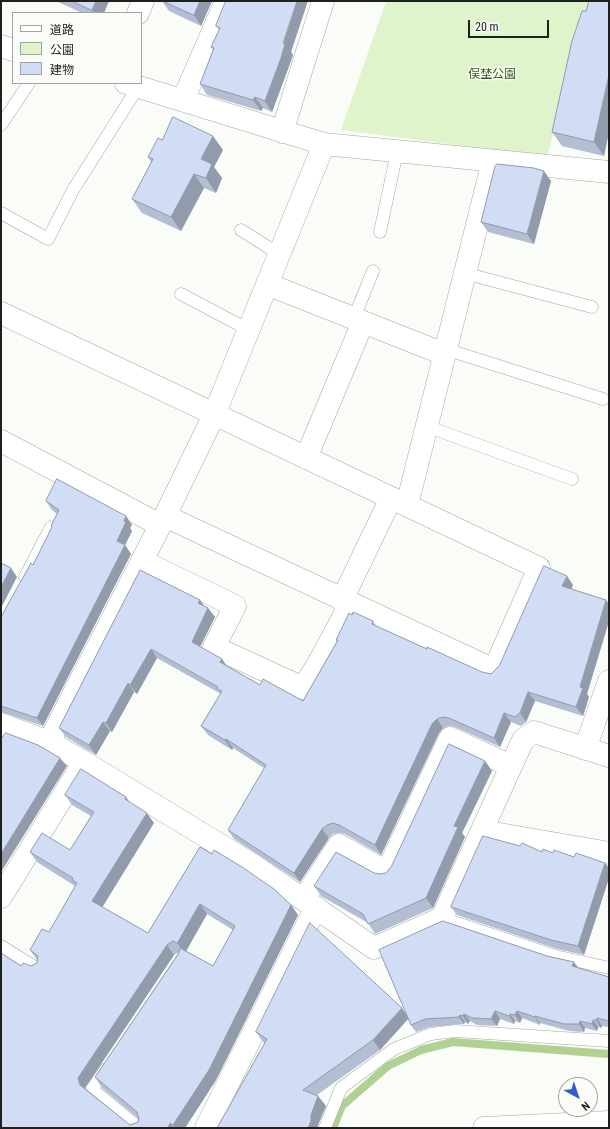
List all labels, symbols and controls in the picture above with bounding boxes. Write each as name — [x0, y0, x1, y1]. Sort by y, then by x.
legend — [12, 12, 142, 84]
scale bar — [470, 12, 551, 38]
text: 20 m — [475, 20, 499, 34]
text: 道路 — [50, 23, 74, 37]
text: 公園 — [50, 43, 74, 57]
text: 建物 — [50, 63, 74, 77]
park label: 俣埜公園 — [468, 68, 516, 82]
north arrow — [558, 1077, 598, 1117]
text: N — [579, 1099, 592, 1113]

